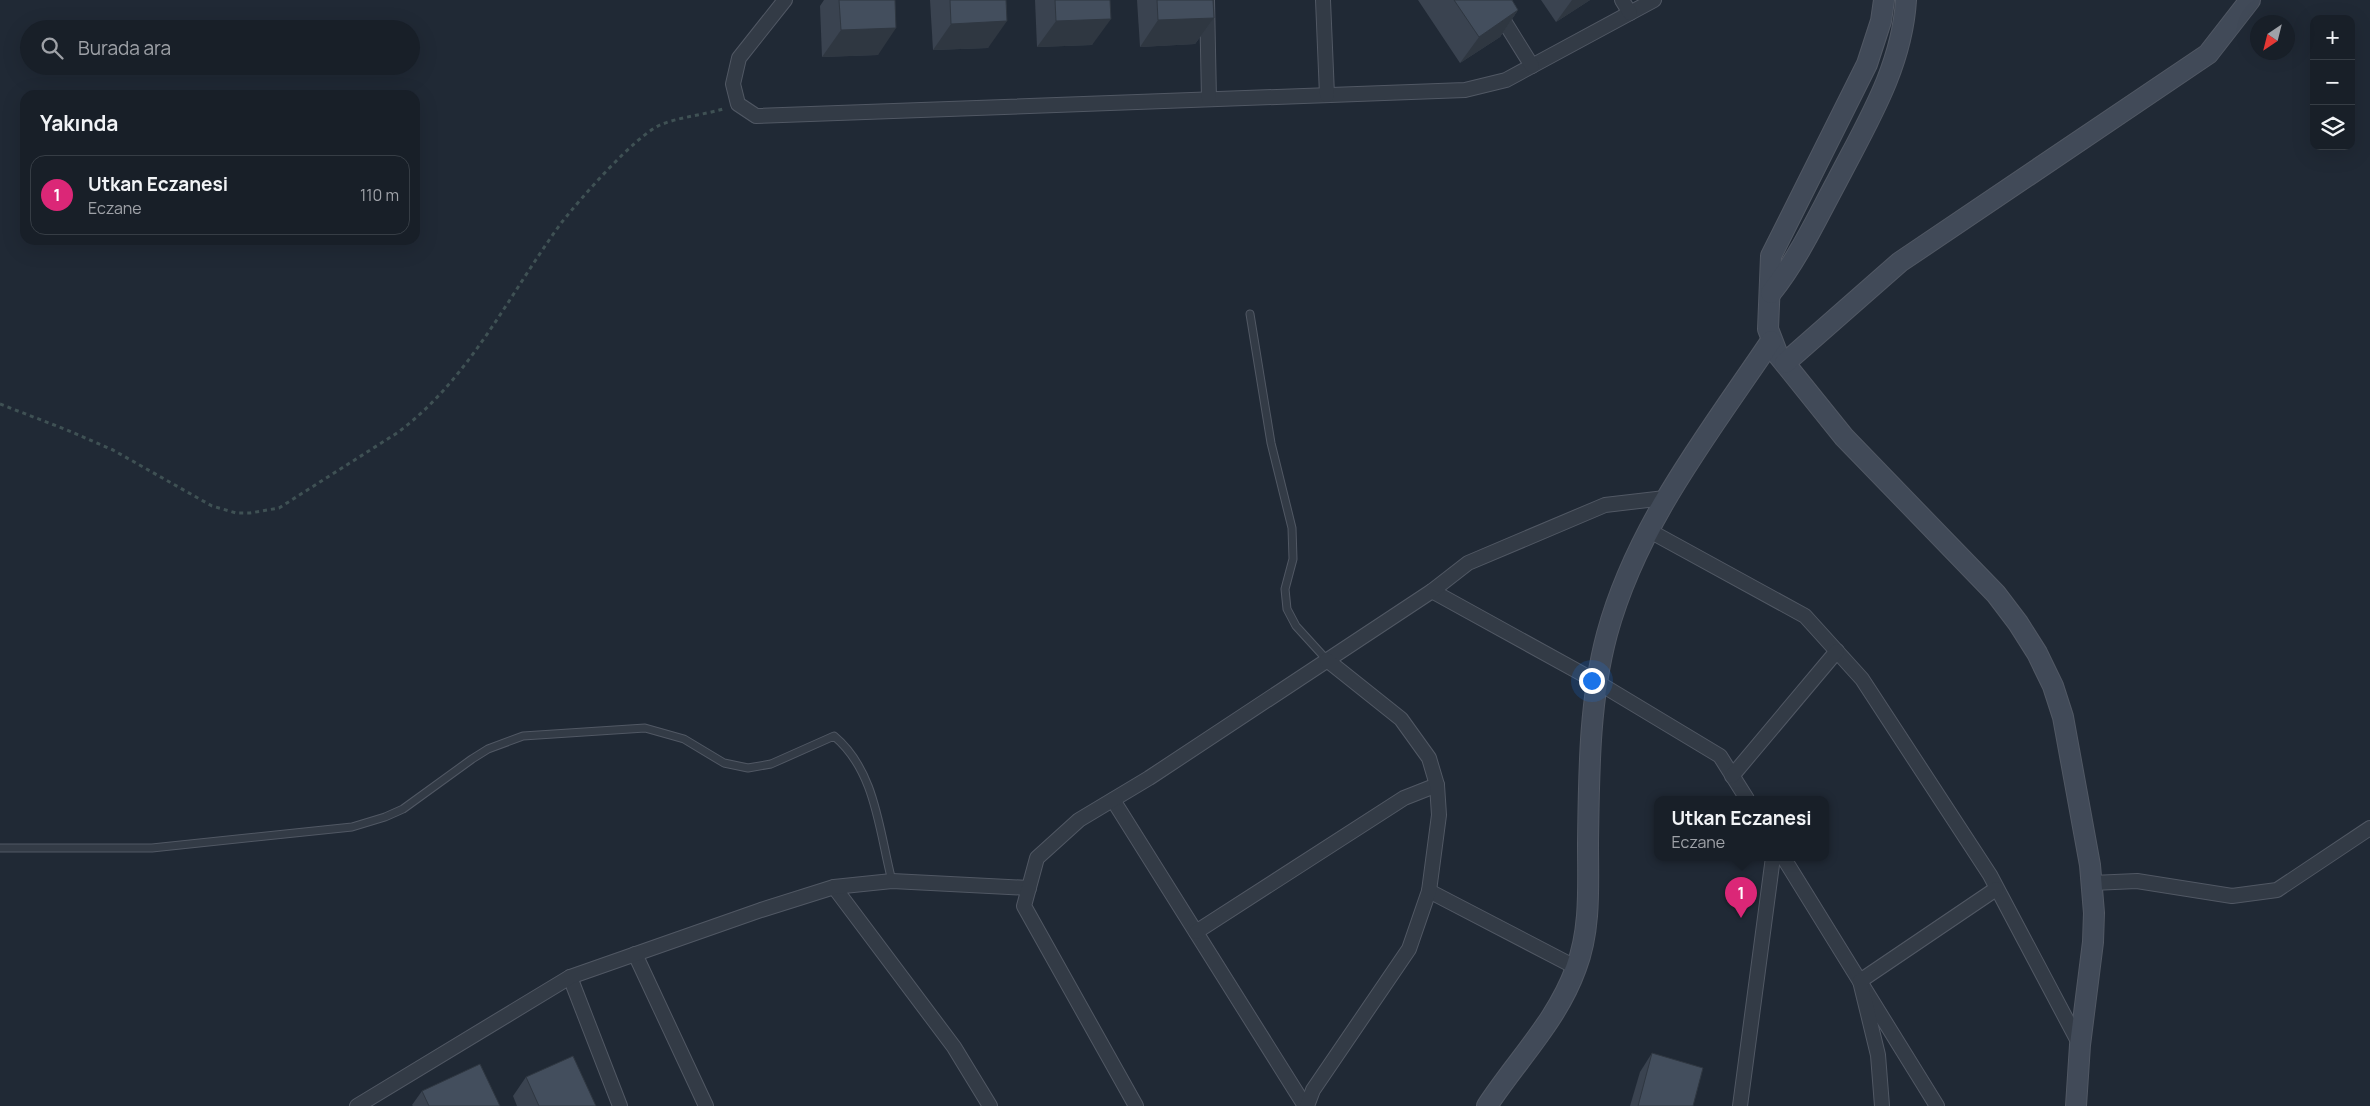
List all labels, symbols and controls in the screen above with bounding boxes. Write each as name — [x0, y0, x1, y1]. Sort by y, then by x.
north arrow — [2250, 15, 2295, 60]
map controls — [2310, 15, 2355, 150]
button: + — [2310, 15, 2355, 60]
search box — [20, 20, 420, 75]
icon: search — [38, 34, 66, 62]
text: Burada ara — [78, 35, 171, 61]
button: − — [2310, 60, 2355, 105]
button: layers — [2310, 105, 2355, 150]
text: Yakında — [40, 109, 118, 137]
text: Utkan Eczanesi — [88, 171, 228, 197]
text: 1 — [53, 184, 61, 206]
text: 110 m — [360, 184, 399, 206]
text: Eczane — [88, 197, 142, 219]
your location — [1579, 668, 1605, 694]
popup — [1654, 796, 1829, 861]
text: Utkan Eczanesi — [1671, 805, 1812, 831]
text: Eczane — [1671, 831, 1725, 853]
pin: 1 — [1725, 877, 1757, 918]

